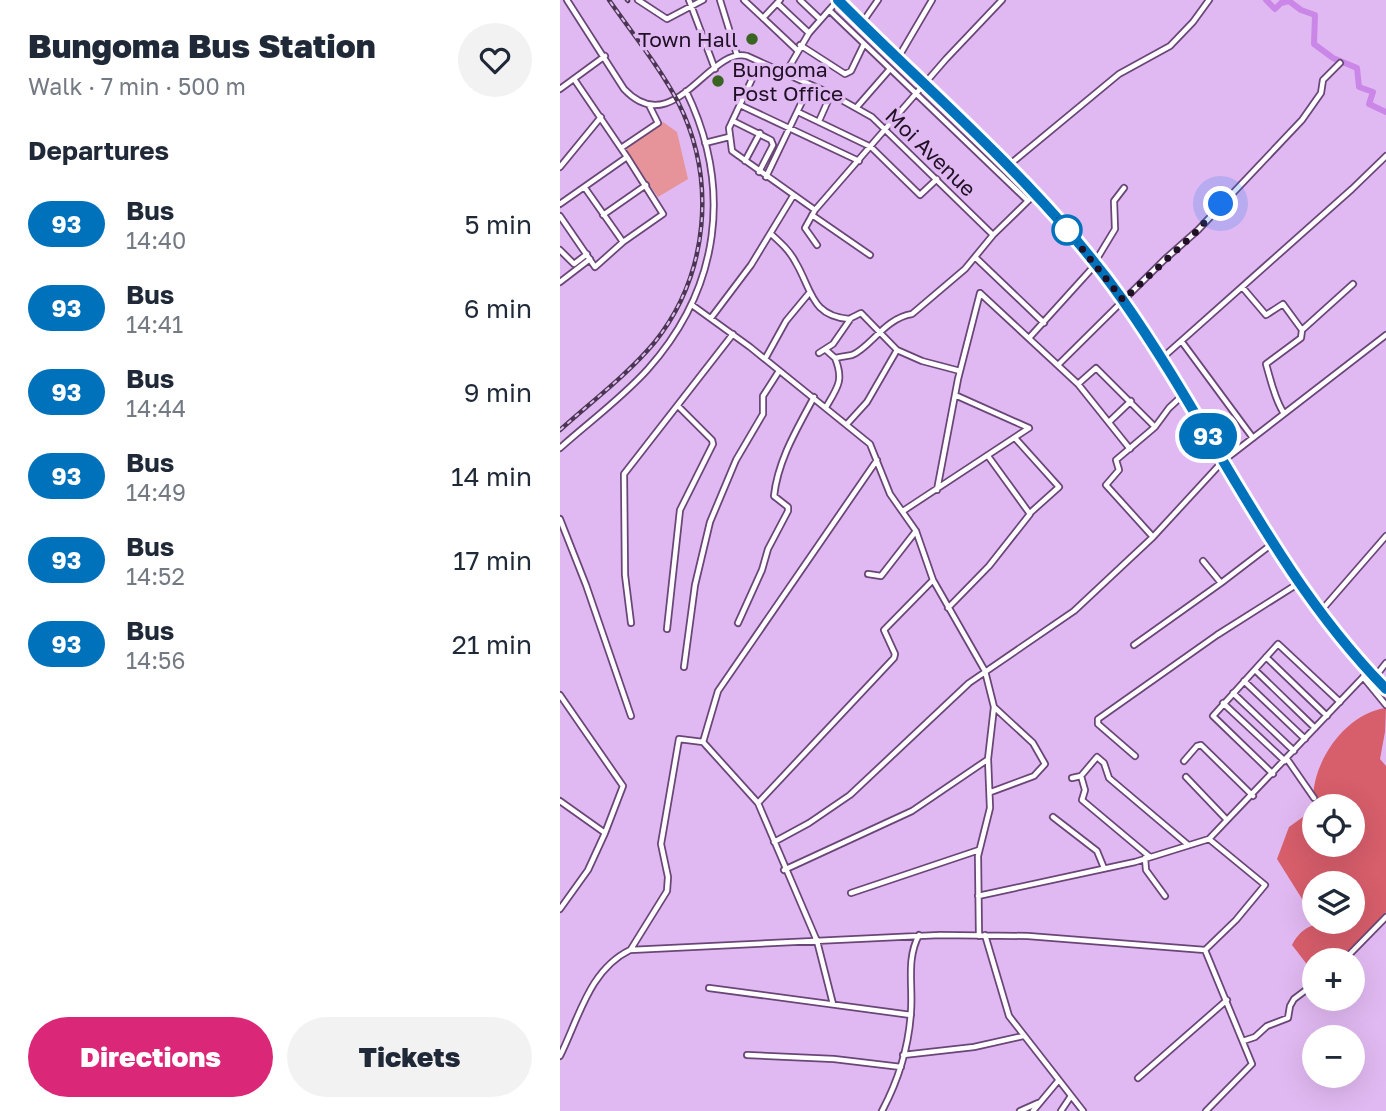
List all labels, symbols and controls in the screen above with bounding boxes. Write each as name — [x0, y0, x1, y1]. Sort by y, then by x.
button: heart — [458, 23, 532, 97]
text: Bungoma Bus Station — [28, 26, 376, 65]
place label: Town Hall — [638, 26, 738, 52]
marker: Town Hall — [744, 31, 760, 47]
place label: Bungoma Post Office — [732, 56, 843, 106]
text: Walk · 7 min · 500 m — [28, 72, 246, 100]
marker: Bungoma Post Office — [710, 73, 726, 89]
street label: Moi Avenue — [880, 102, 982, 202]
text: Departures — [28, 135, 169, 166]
your location — [1203, 186, 1238, 221]
text: Bus — [126, 195, 174, 226]
text: 93 — [52, 209, 81, 238]
text: 5 min — [464, 209, 532, 240]
unlabelled marker — [1052, 215, 1082, 245]
text: 14:40 — [126, 226, 186, 254]
text: Bus — [126, 279, 174, 310]
text: 93 — [52, 293, 81, 322]
text: 6 min — [464, 293, 532, 324]
text: 14:41 — [126, 310, 183, 338]
text: Bus — [126, 363, 174, 394]
text: 93 — [52, 377, 81, 406]
text: 9 min — [464, 377, 532, 408]
text: 14:44 — [126, 394, 186, 422]
line badge: 93 — [1176, 413, 1240, 459]
text: 93 — [1193, 421, 1223, 450]
text: Bus — [126, 447, 174, 478]
text: 93 — [52, 461, 81, 490]
text: 14 min — [451, 461, 532, 492]
text: 14:49 — [126, 478, 186, 506]
text: Bus — [126, 531, 174, 562]
text: 93 — [52, 545, 81, 574]
text: 17 min — [453, 545, 532, 576]
text: 14:52 — [126, 562, 185, 590]
text: Bus — [126, 615, 174, 646]
text: 93 — [52, 629, 81, 658]
text: 21 min — [452, 629, 532, 660]
text: 14:56 — [126, 646, 185, 674]
map controls — [1302, 794, 1365, 1088]
button: locate — [1302, 794, 1365, 857]
button: layers — [1302, 871, 1365, 934]
button: + — [1302, 948, 1365, 1011]
button: Directions — [28, 1017, 273, 1097]
button: Tickets — [287, 1017, 532, 1097]
button: − — [1302, 1025, 1365, 1088]

